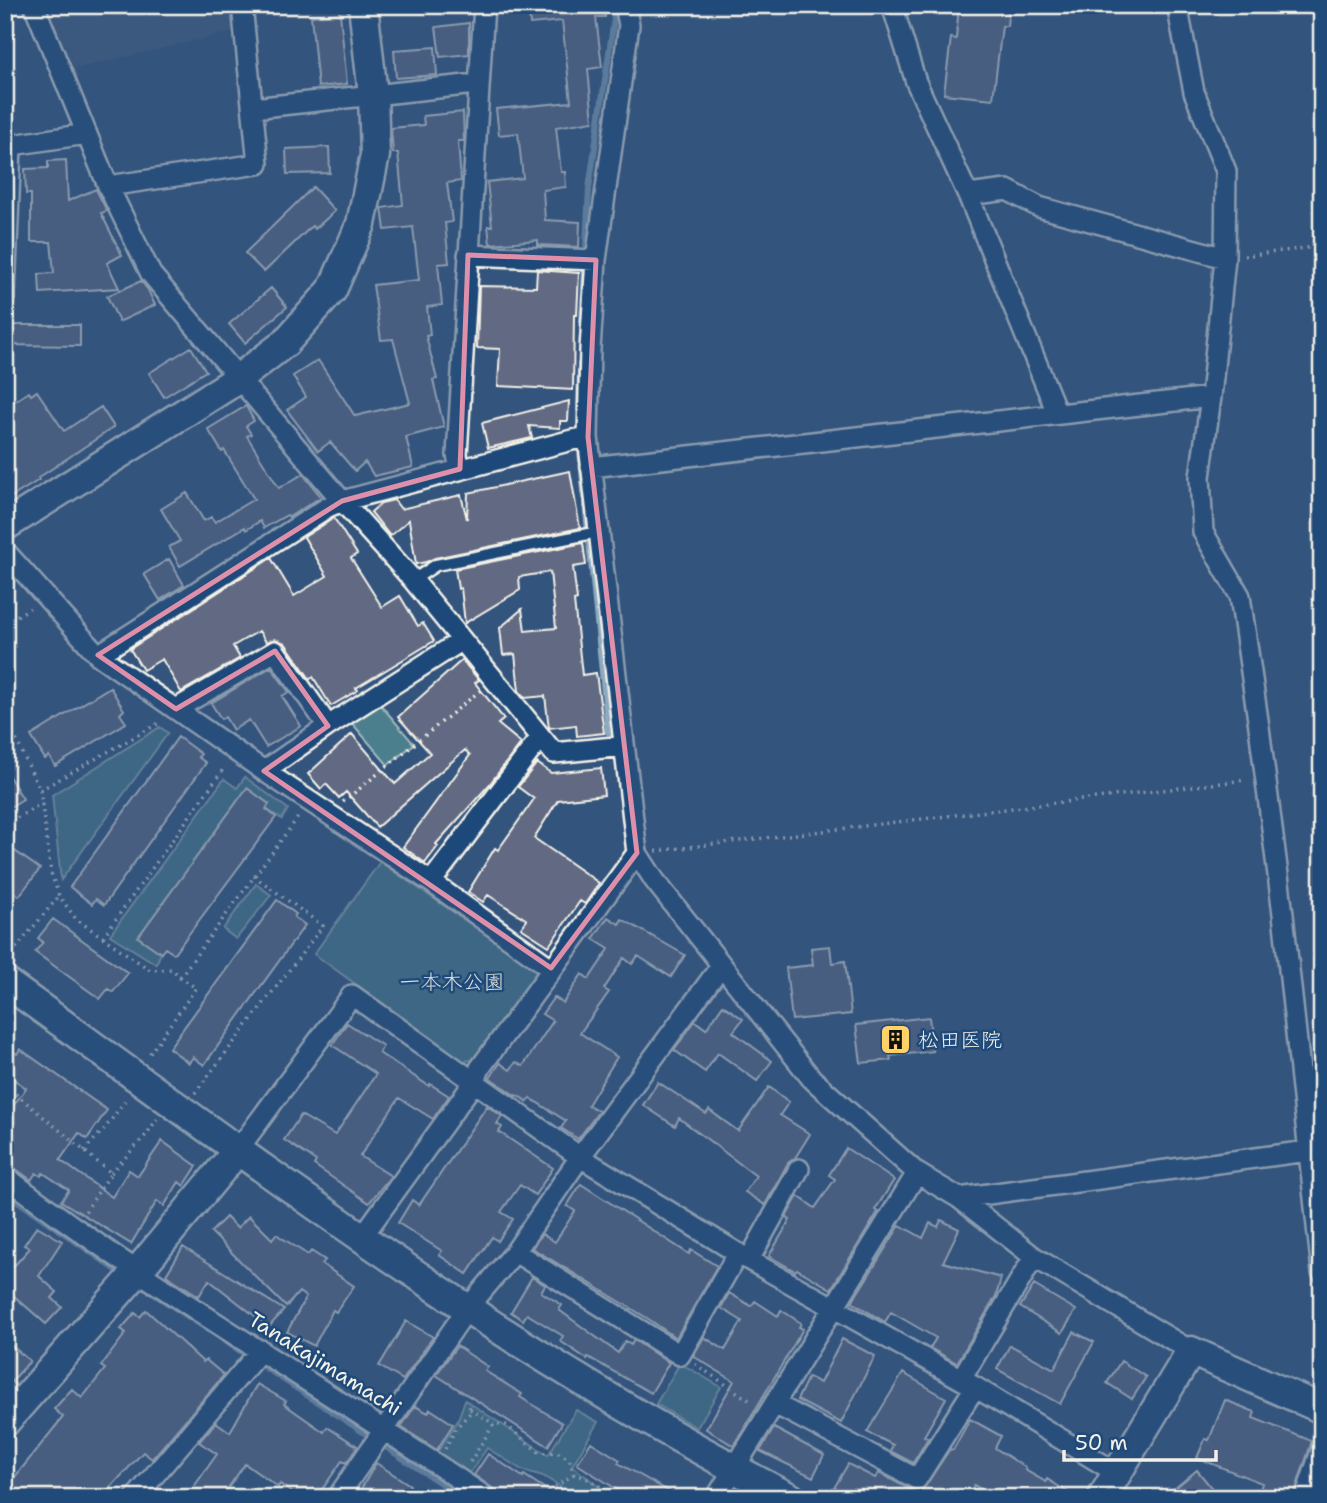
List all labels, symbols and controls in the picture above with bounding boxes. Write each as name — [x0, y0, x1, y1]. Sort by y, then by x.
park label: 一本木公園 — [400, 968, 505, 996]
building icon: 松田医院 — [878, 1023, 912, 1057]
place label: 松田医院 — [918, 1026, 1002, 1054]
street label: Tanakajimamachi — [243, 1306, 407, 1422]
scale bar — [1064, 1419, 1217, 1463]
text: 50 m — [1075, 1429, 1128, 1457]

